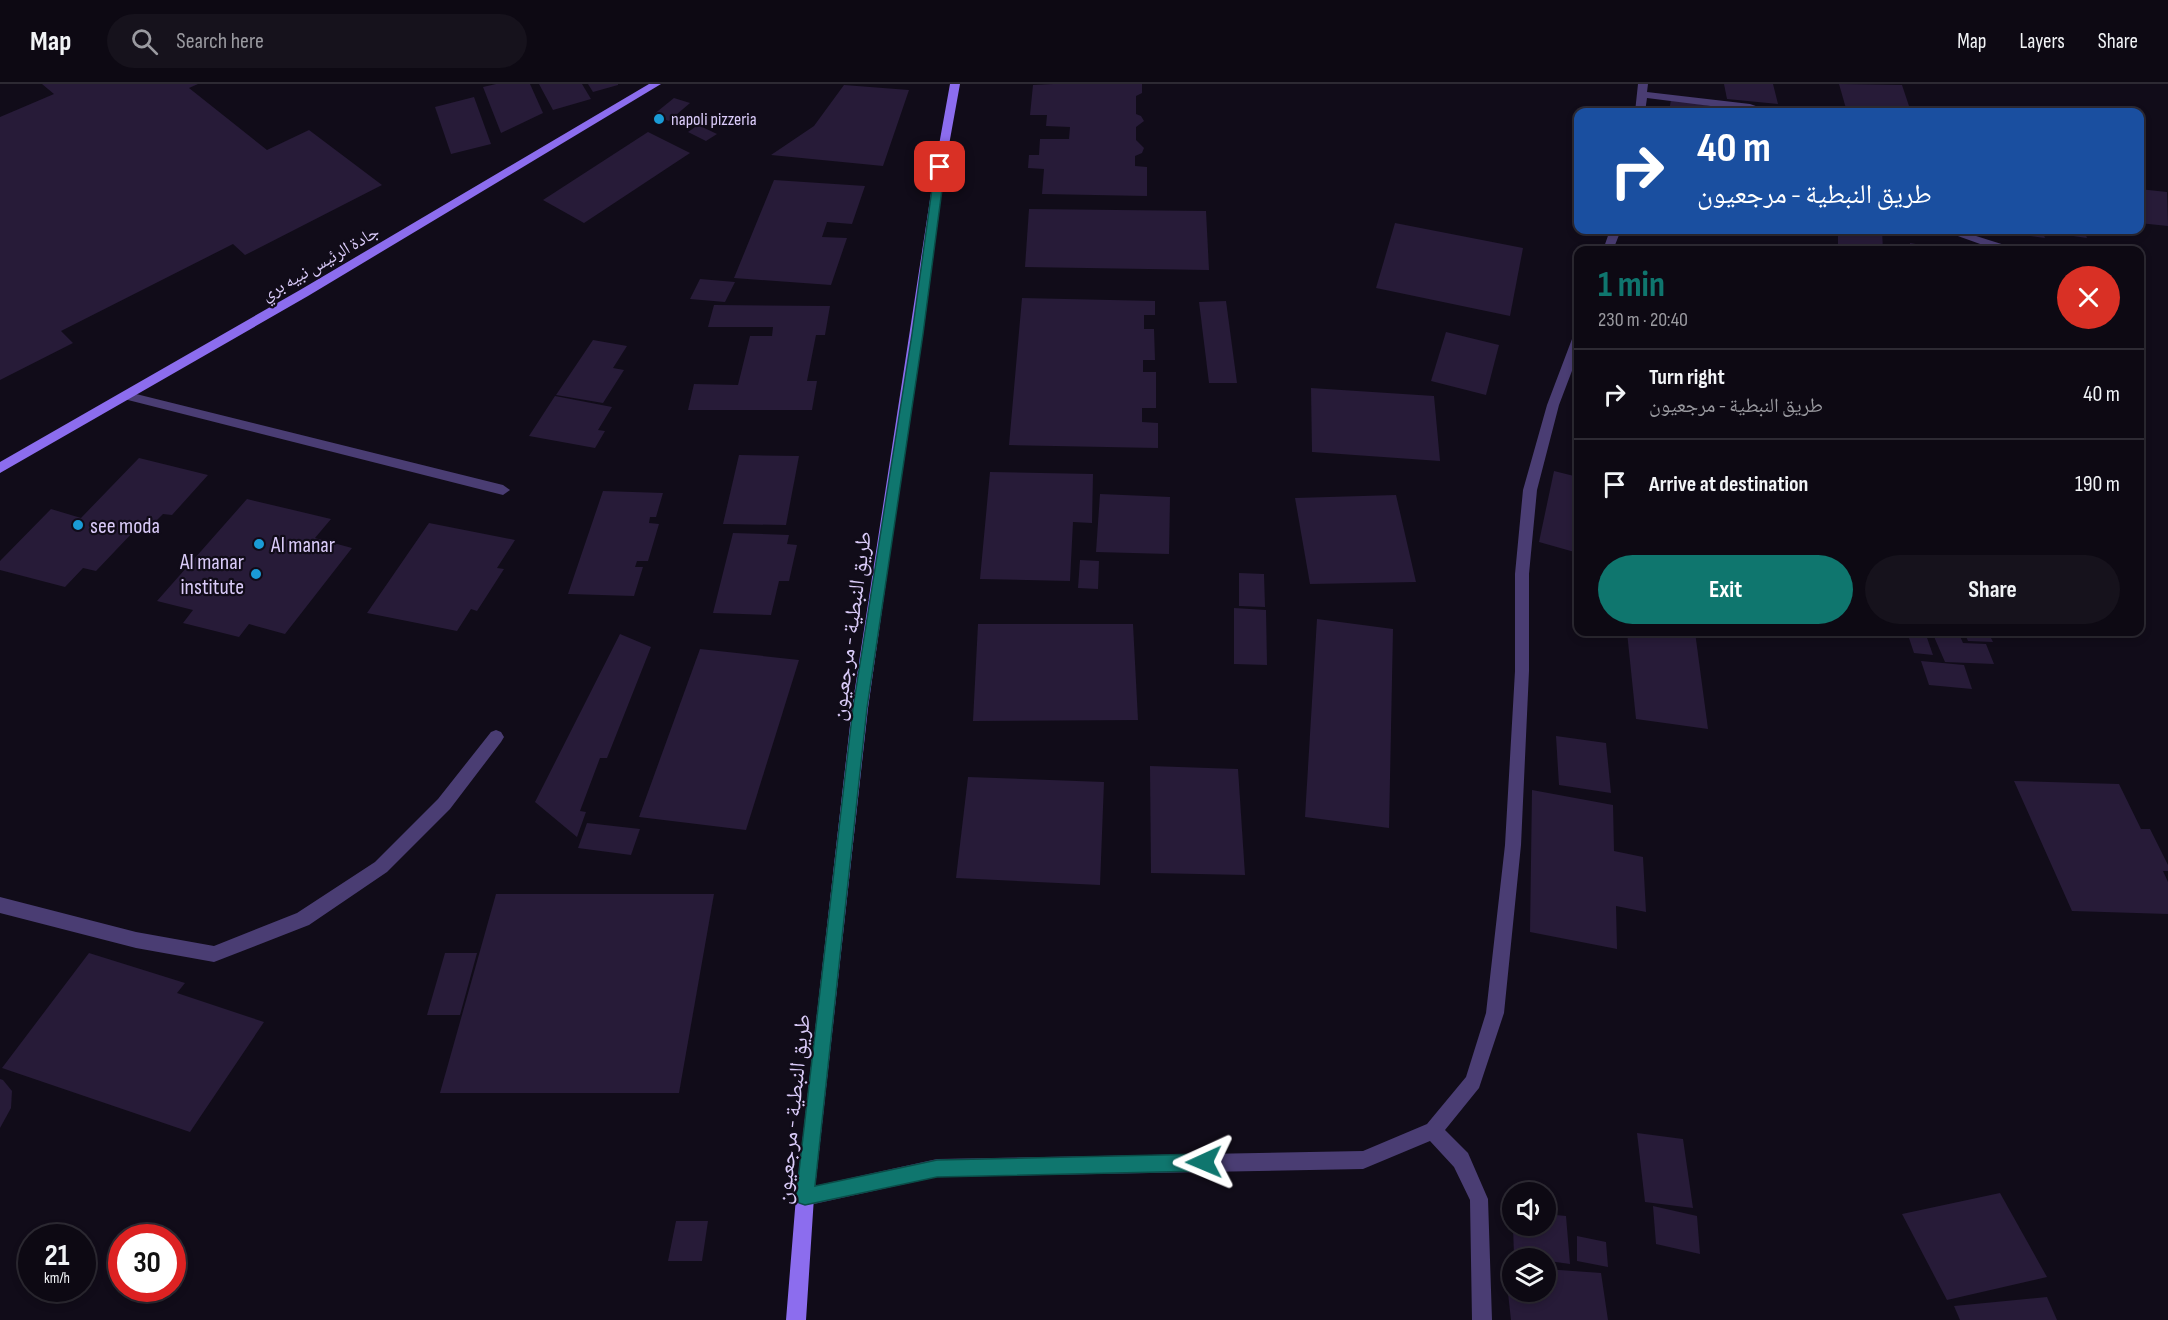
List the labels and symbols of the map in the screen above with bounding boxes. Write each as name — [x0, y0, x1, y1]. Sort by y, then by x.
place label: napoli pizzeria — [671, 109, 757, 130]
marker: napoli pizzeria — [652, 112, 666, 126]
pin — [914, 141, 965, 192]
street label: جادة الرئيس نبيه بري — [258, 221, 385, 309]
place label: see moda — [90, 513, 160, 540]
marker: see moda — [71, 518, 85, 532]
street label: طريق النبطية - مرجعيون — [825, 530, 878, 723]
place label: Al manar — [270, 532, 335, 559]
marker: Al manar — [252, 537, 266, 551]
place label: Al manar institute — [179, 549, 244, 601]
marker: Al manar institute — [249, 567, 263, 581]
street label: طريق النبطية - مرجعيون — [770, 1013, 817, 1206]
position arrow — [1172, 1130, 1236, 1194]
speed limit sign: 30 — [108, 1224, 186, 1302]

